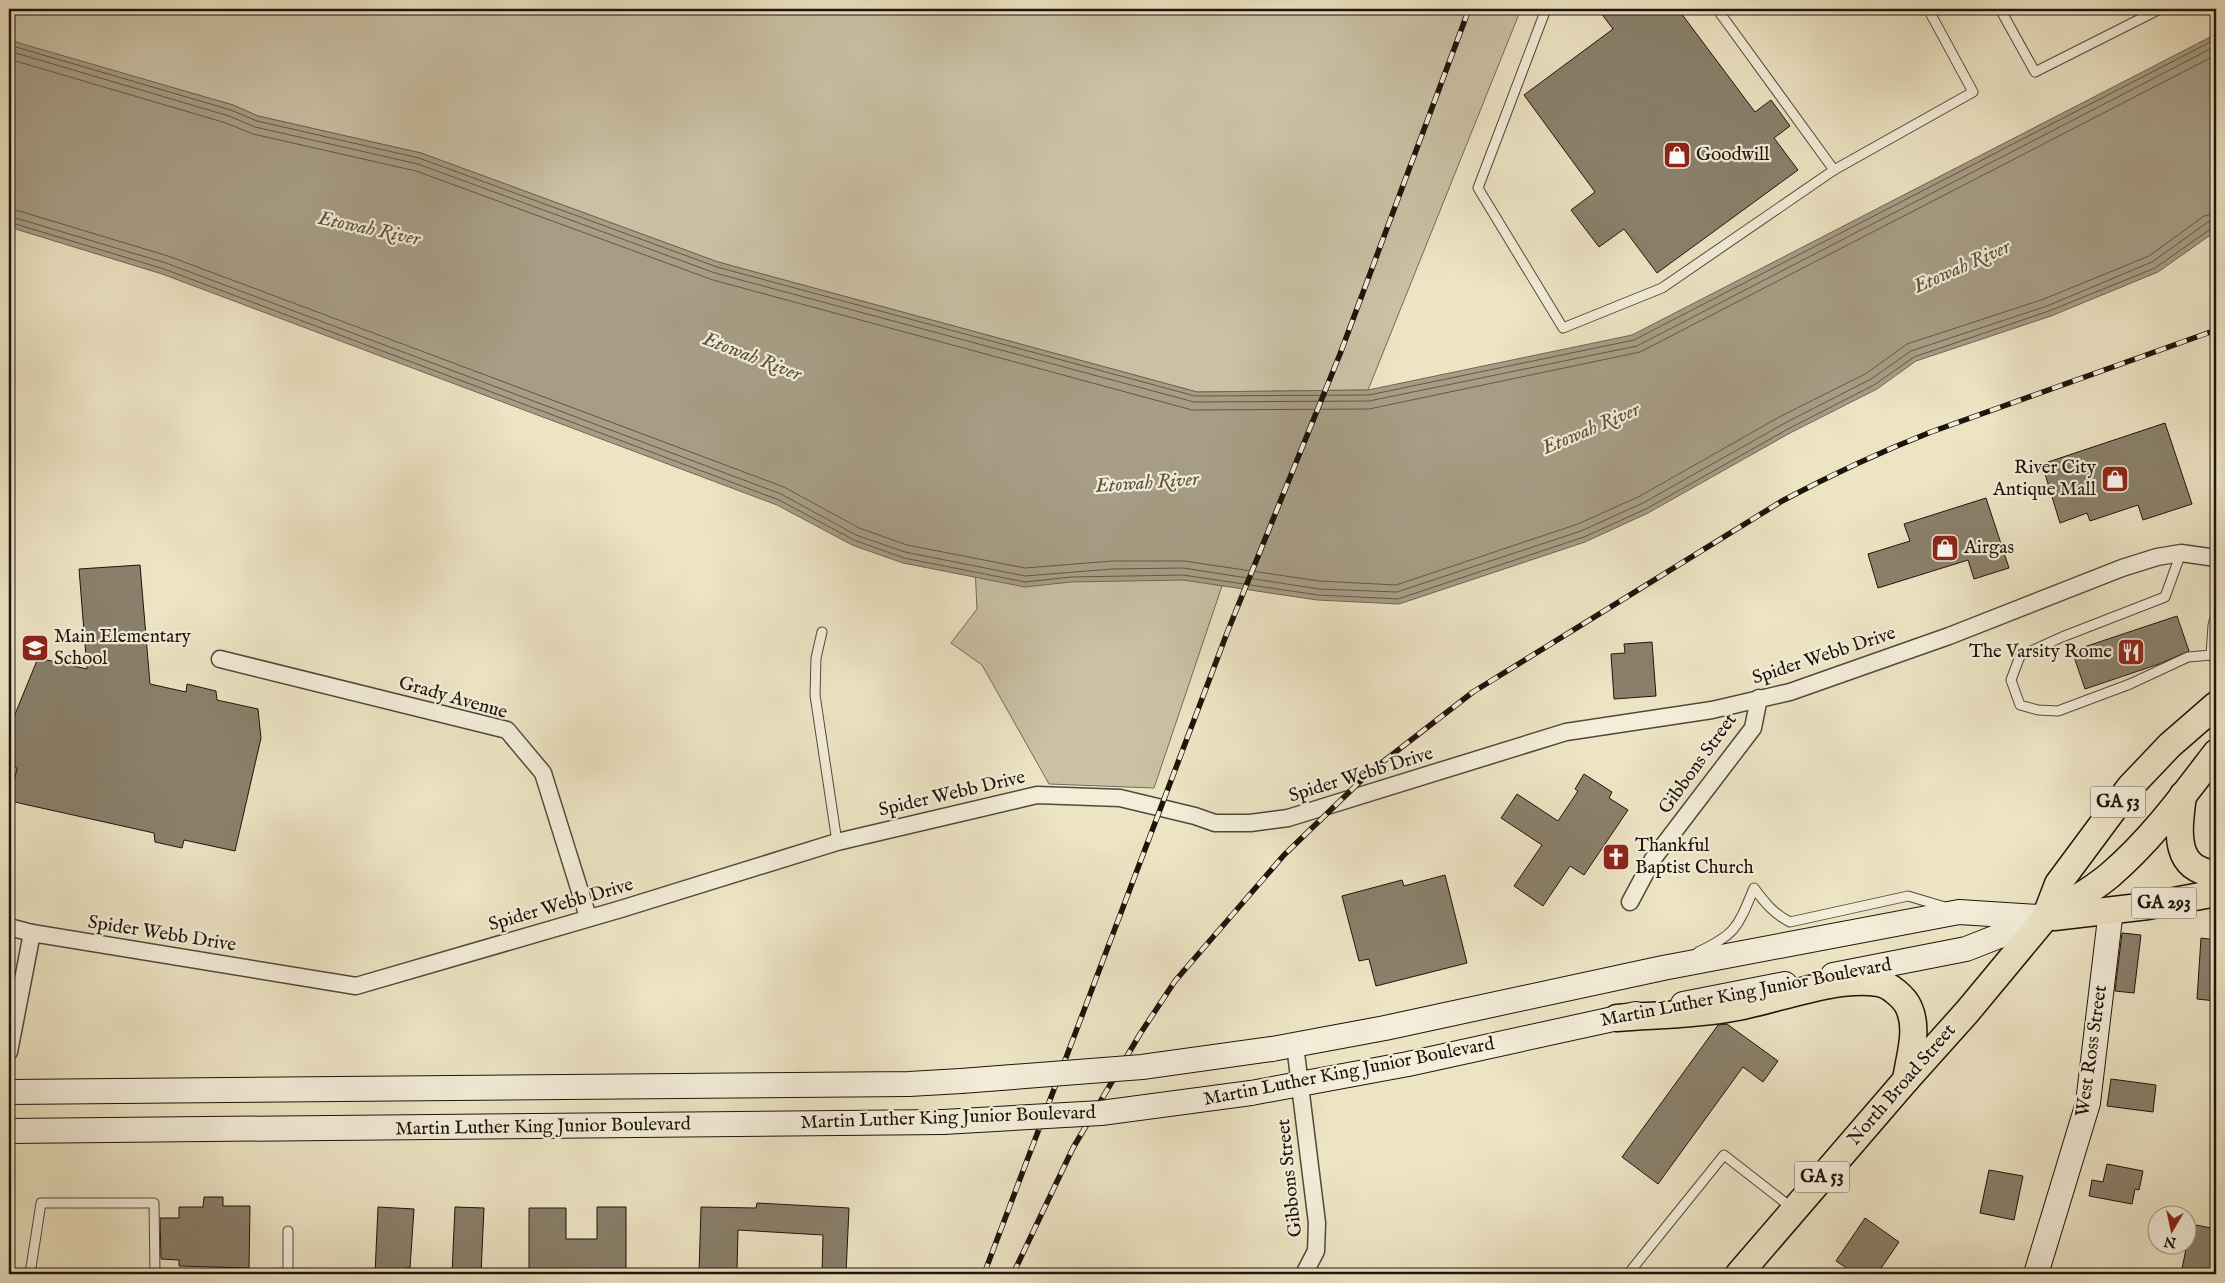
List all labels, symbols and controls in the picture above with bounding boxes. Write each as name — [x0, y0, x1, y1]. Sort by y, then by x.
shop icon: Goodwill — [1662, 140, 1692, 170]
place label: Goodwill — [1696, 143, 1770, 167]
water label: Etowah River — [315, 206, 423, 252]
water label: Etowah River — [1909, 234, 2016, 300]
water label: Etowah River — [698, 326, 806, 388]
water label: Etowah River — [1537, 397, 1645, 461]
place label: River City Antique Mall — [1992, 456, 2097, 502]
shop icon: River City Antique Mall — [2100, 464, 2130, 494]
water label: Etowah River — [1093, 467, 1201, 499]
shop icon: Airgas — [1930, 533, 1960, 563]
place label: Airgas — [1963, 536, 2014, 560]
street label: Spider Webb Drive — [1749, 621, 1899, 691]
place label: Main Elementary School — [54, 625, 192, 671]
school or university icon: Main Elementary School — [20, 633, 50, 663]
restaurant icon: The Varsity Rome — [2116, 637, 2146, 667]
place label: The Varsity Rome — [1969, 640, 2112, 664]
street label: Grady Avenue — [396, 671, 510, 725]
street label: Gibbons Street — [1653, 709, 1743, 819]
street label: Spider Webb Drive — [1286, 742, 1436, 808]
street label: Spider Webb Drive — [876, 765, 1028, 823]
road number: GA 53 — [2090, 786, 2146, 818]
place label: Thankful Baptist Church — [1635, 834, 1754, 880]
church icon: Thankful Baptist Church — [1601, 842, 1631, 872]
street label: Spider Webb Drive — [486, 873, 636, 937]
road number: GA 293 — [2132, 888, 2196, 918]
street label: Spider Webb Drive — [86, 910, 238, 958]
street label: Martin Luther King Junior Boulevard — [1599, 953, 1894, 1033]
street label: West Ross Street — [2071, 983, 2113, 1118]
street label: North Broad Street — [1843, 1019, 1962, 1151]
street label: Martin Luther King Junior Boulevard — [1202, 1032, 1497, 1112]
street label: Martin Luther King Junior Boulevard — [800, 1101, 1097, 1135]
street label: Martin Luther King Junior Boulevard — [395, 1112, 692, 1142]
street label: Gibbons Street — [1272, 1117, 1308, 1238]
road number: GA 53 — [1794, 1162, 1850, 1192]
north arrow — [2148, 1206, 2198, 1256]
text: N — [2163, 1232, 2179, 1252]

